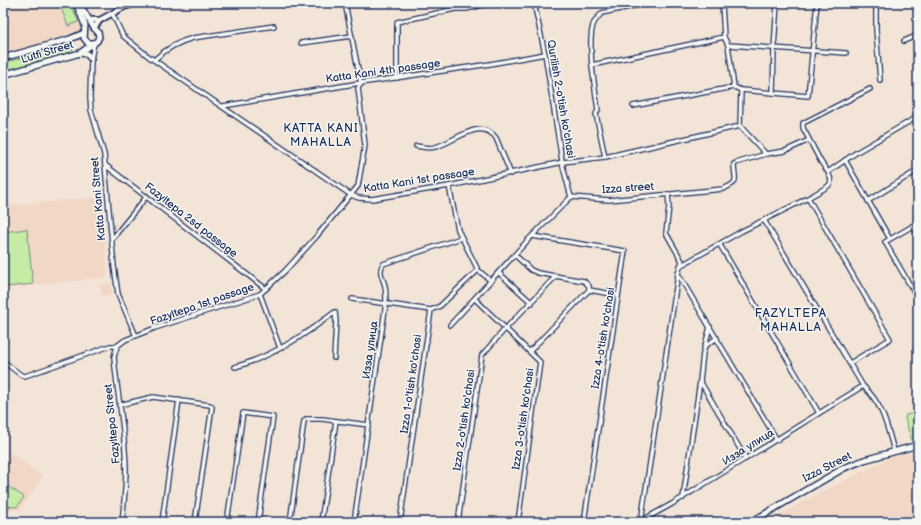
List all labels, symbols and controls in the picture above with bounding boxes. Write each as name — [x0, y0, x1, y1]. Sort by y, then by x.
street label: Lutfi Street — [19, 38, 75, 66]
street label: Qurilish 2-o'tish ko'chasi — [544, 39, 578, 159]
street label: Katta Kani 4th passage — [325, 56, 442, 85]
district label: KATTA KANI MAHALLA — [283, 121, 359, 150]
street label: Katta Kani Street — [88, 156, 108, 241]
street label: Katta Kani 1st passage — [362, 165, 476, 195]
street label: Fazyltepa 2sd passage — [142, 180, 240, 261]
street label: Izza street — [602, 180, 655, 196]
street label: Fazyltepa 1st passage — [148, 280, 256, 328]
street label: Izza 4-o'tish ko'chasi — [589, 286, 617, 390]
district label: FAZYLTEPA MAHALLA — [755, 306, 827, 335]
street label: Изза улица — [359, 320, 381, 380]
street label: Izza 1-o'tish ko'chasi — [398, 334, 424, 434]
street label: Izza 3-o'tish ko'chasi — [509, 367, 537, 471]
street label: Izza 2-o'tish ko'chasi — [450, 368, 478, 472]
street label: Fazyltepa Street — [101, 383, 123, 465]
street label: Изза улица — [720, 426, 777, 468]
street label: Izza Street — [800, 449, 854, 485]

